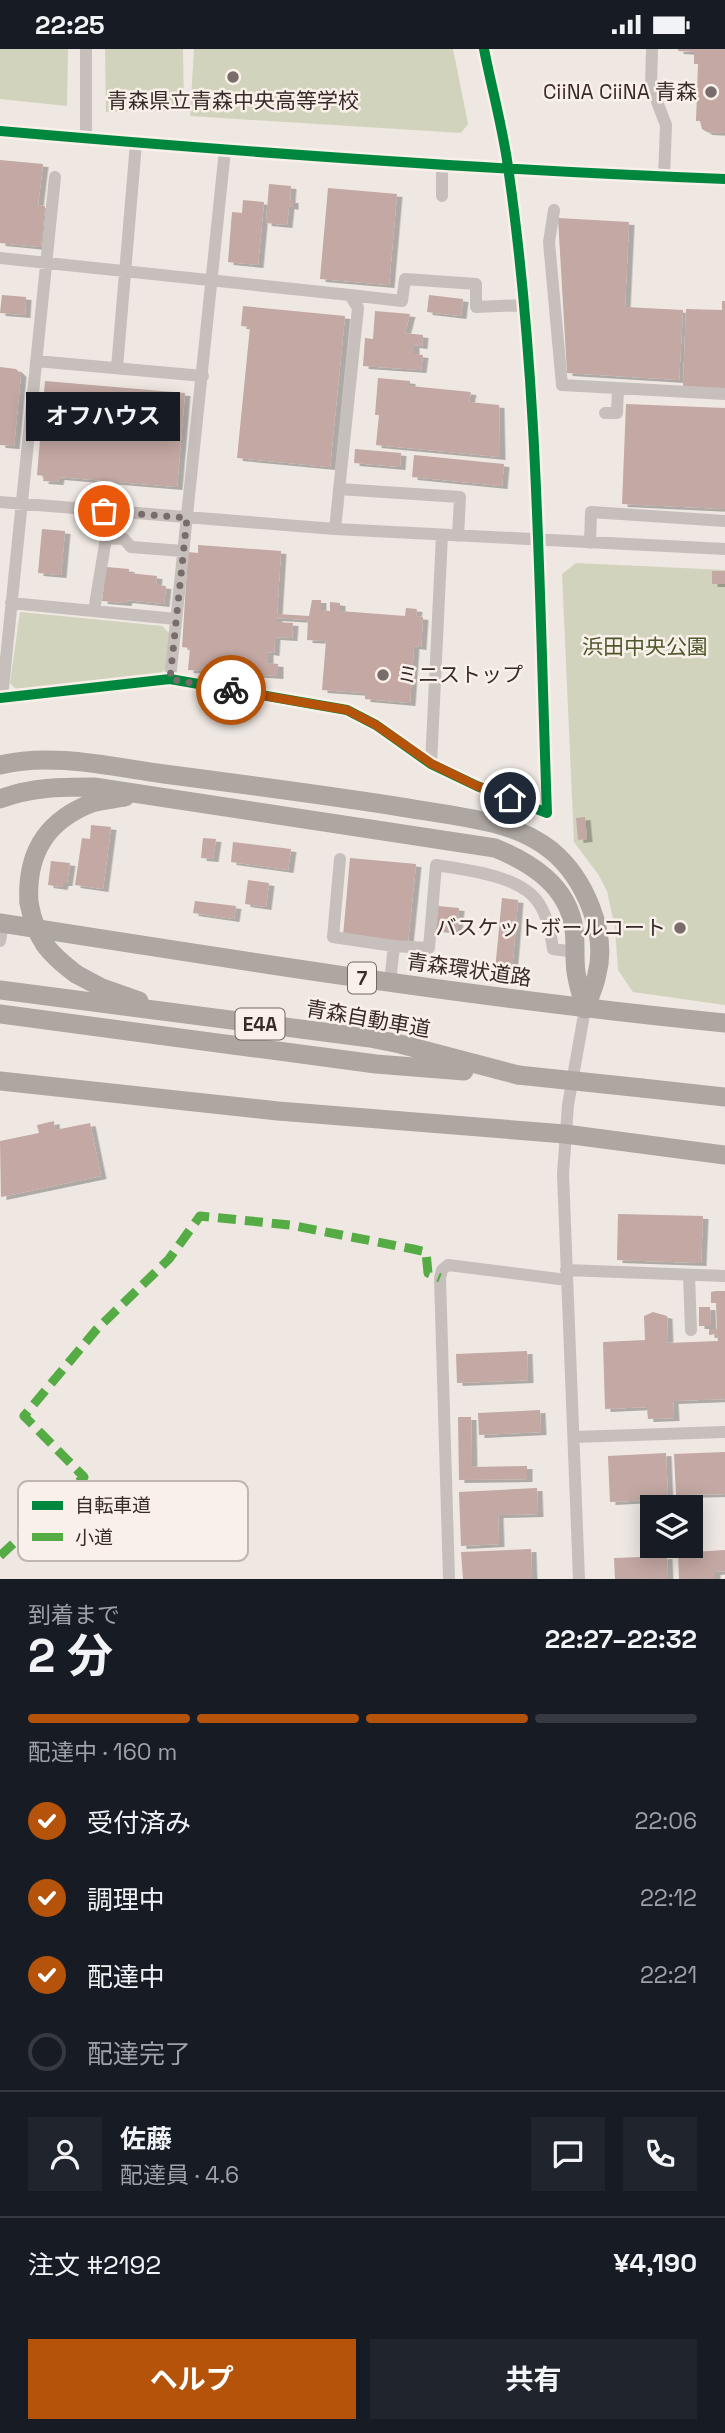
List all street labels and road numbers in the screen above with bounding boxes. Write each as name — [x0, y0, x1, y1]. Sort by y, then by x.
street label: 青森環状道路 — [405, 947, 533, 992]
road number: 7 — [348, 963, 376, 994]
street label: 青森自動車道 — [304, 994, 432, 1043]
road number: E4A — [236, 1008, 284, 1039]

